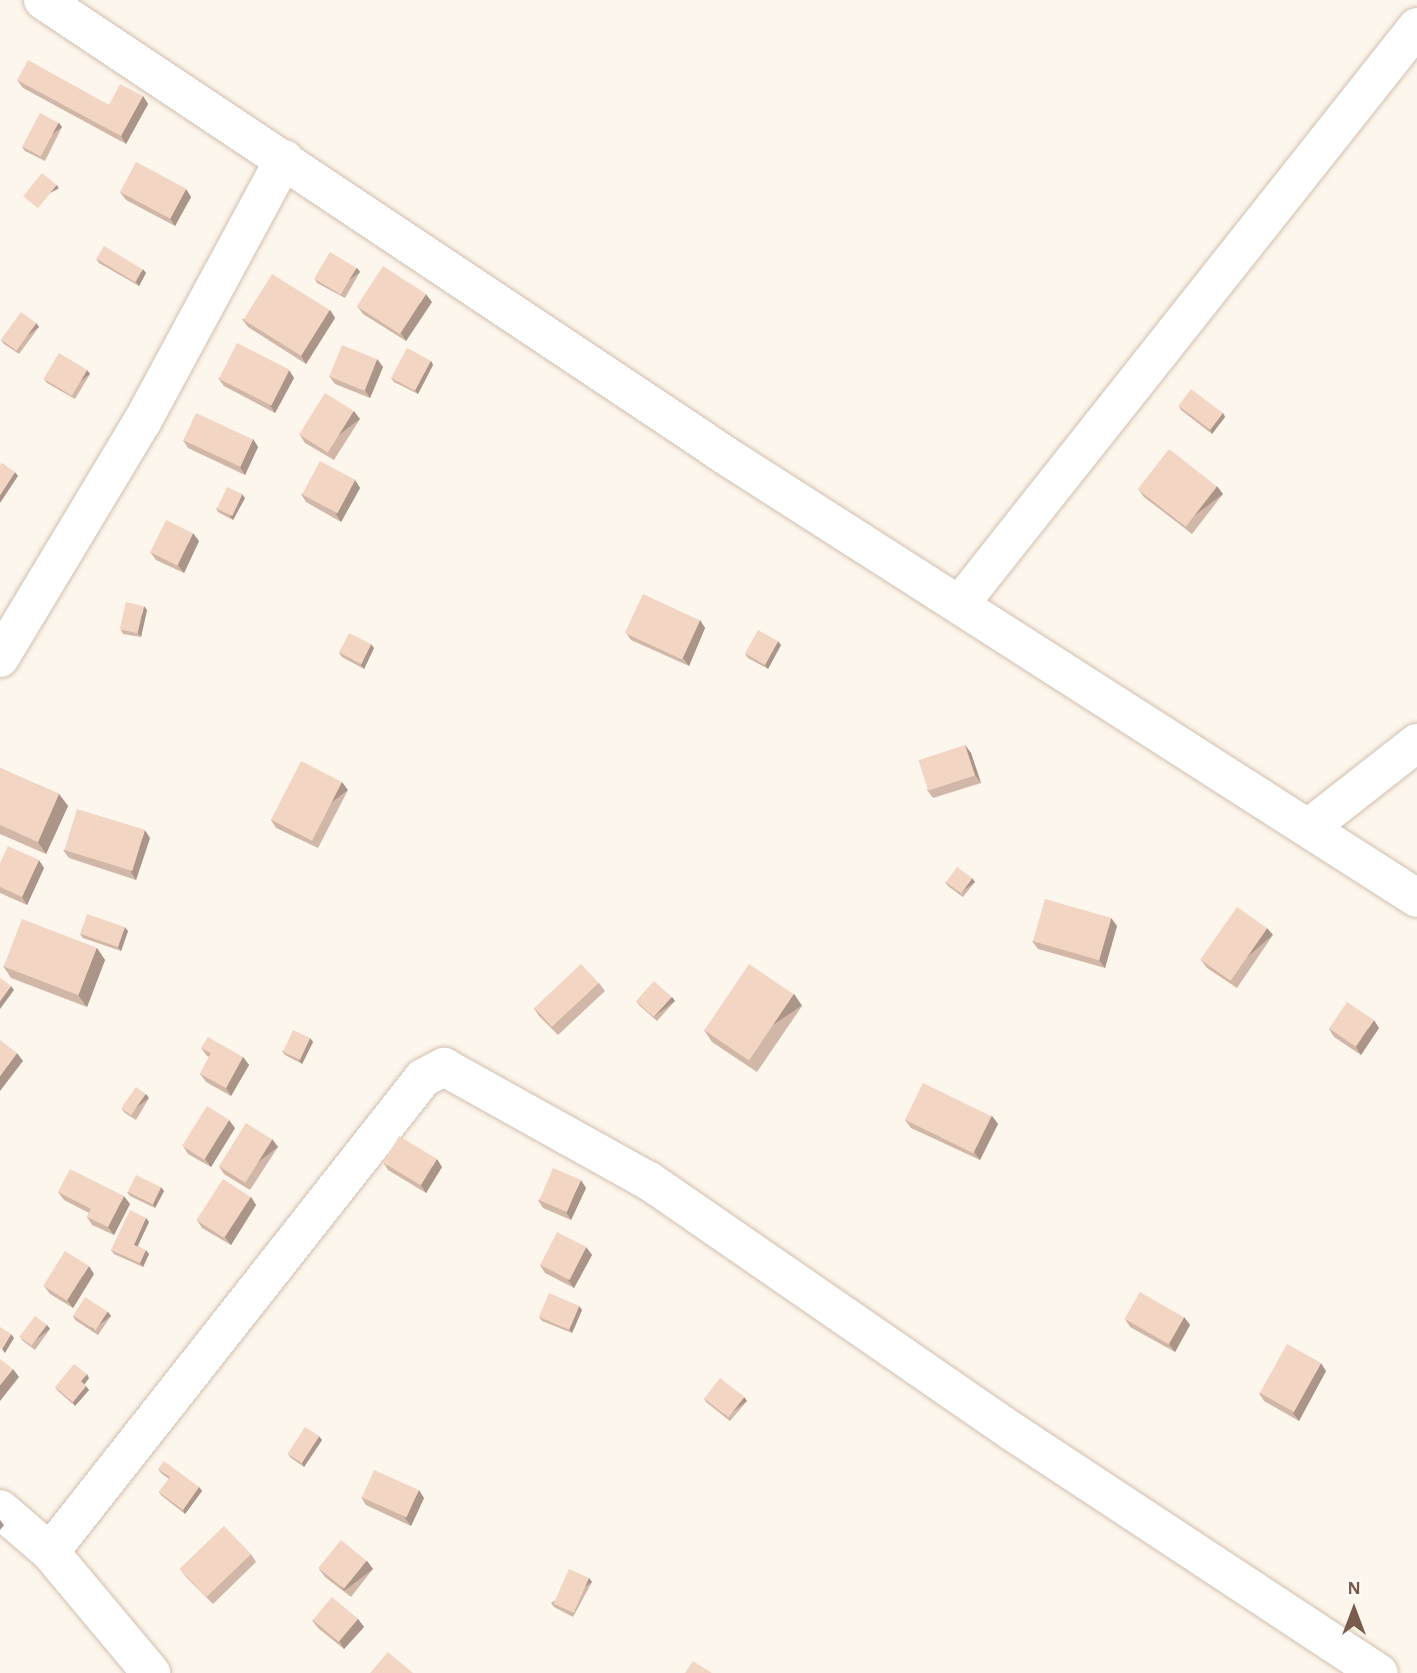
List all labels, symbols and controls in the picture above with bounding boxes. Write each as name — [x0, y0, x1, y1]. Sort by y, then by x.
north arrow — [1319, 1575, 1389, 1645]
text: N — [1347, 1579, 1361, 1598]

